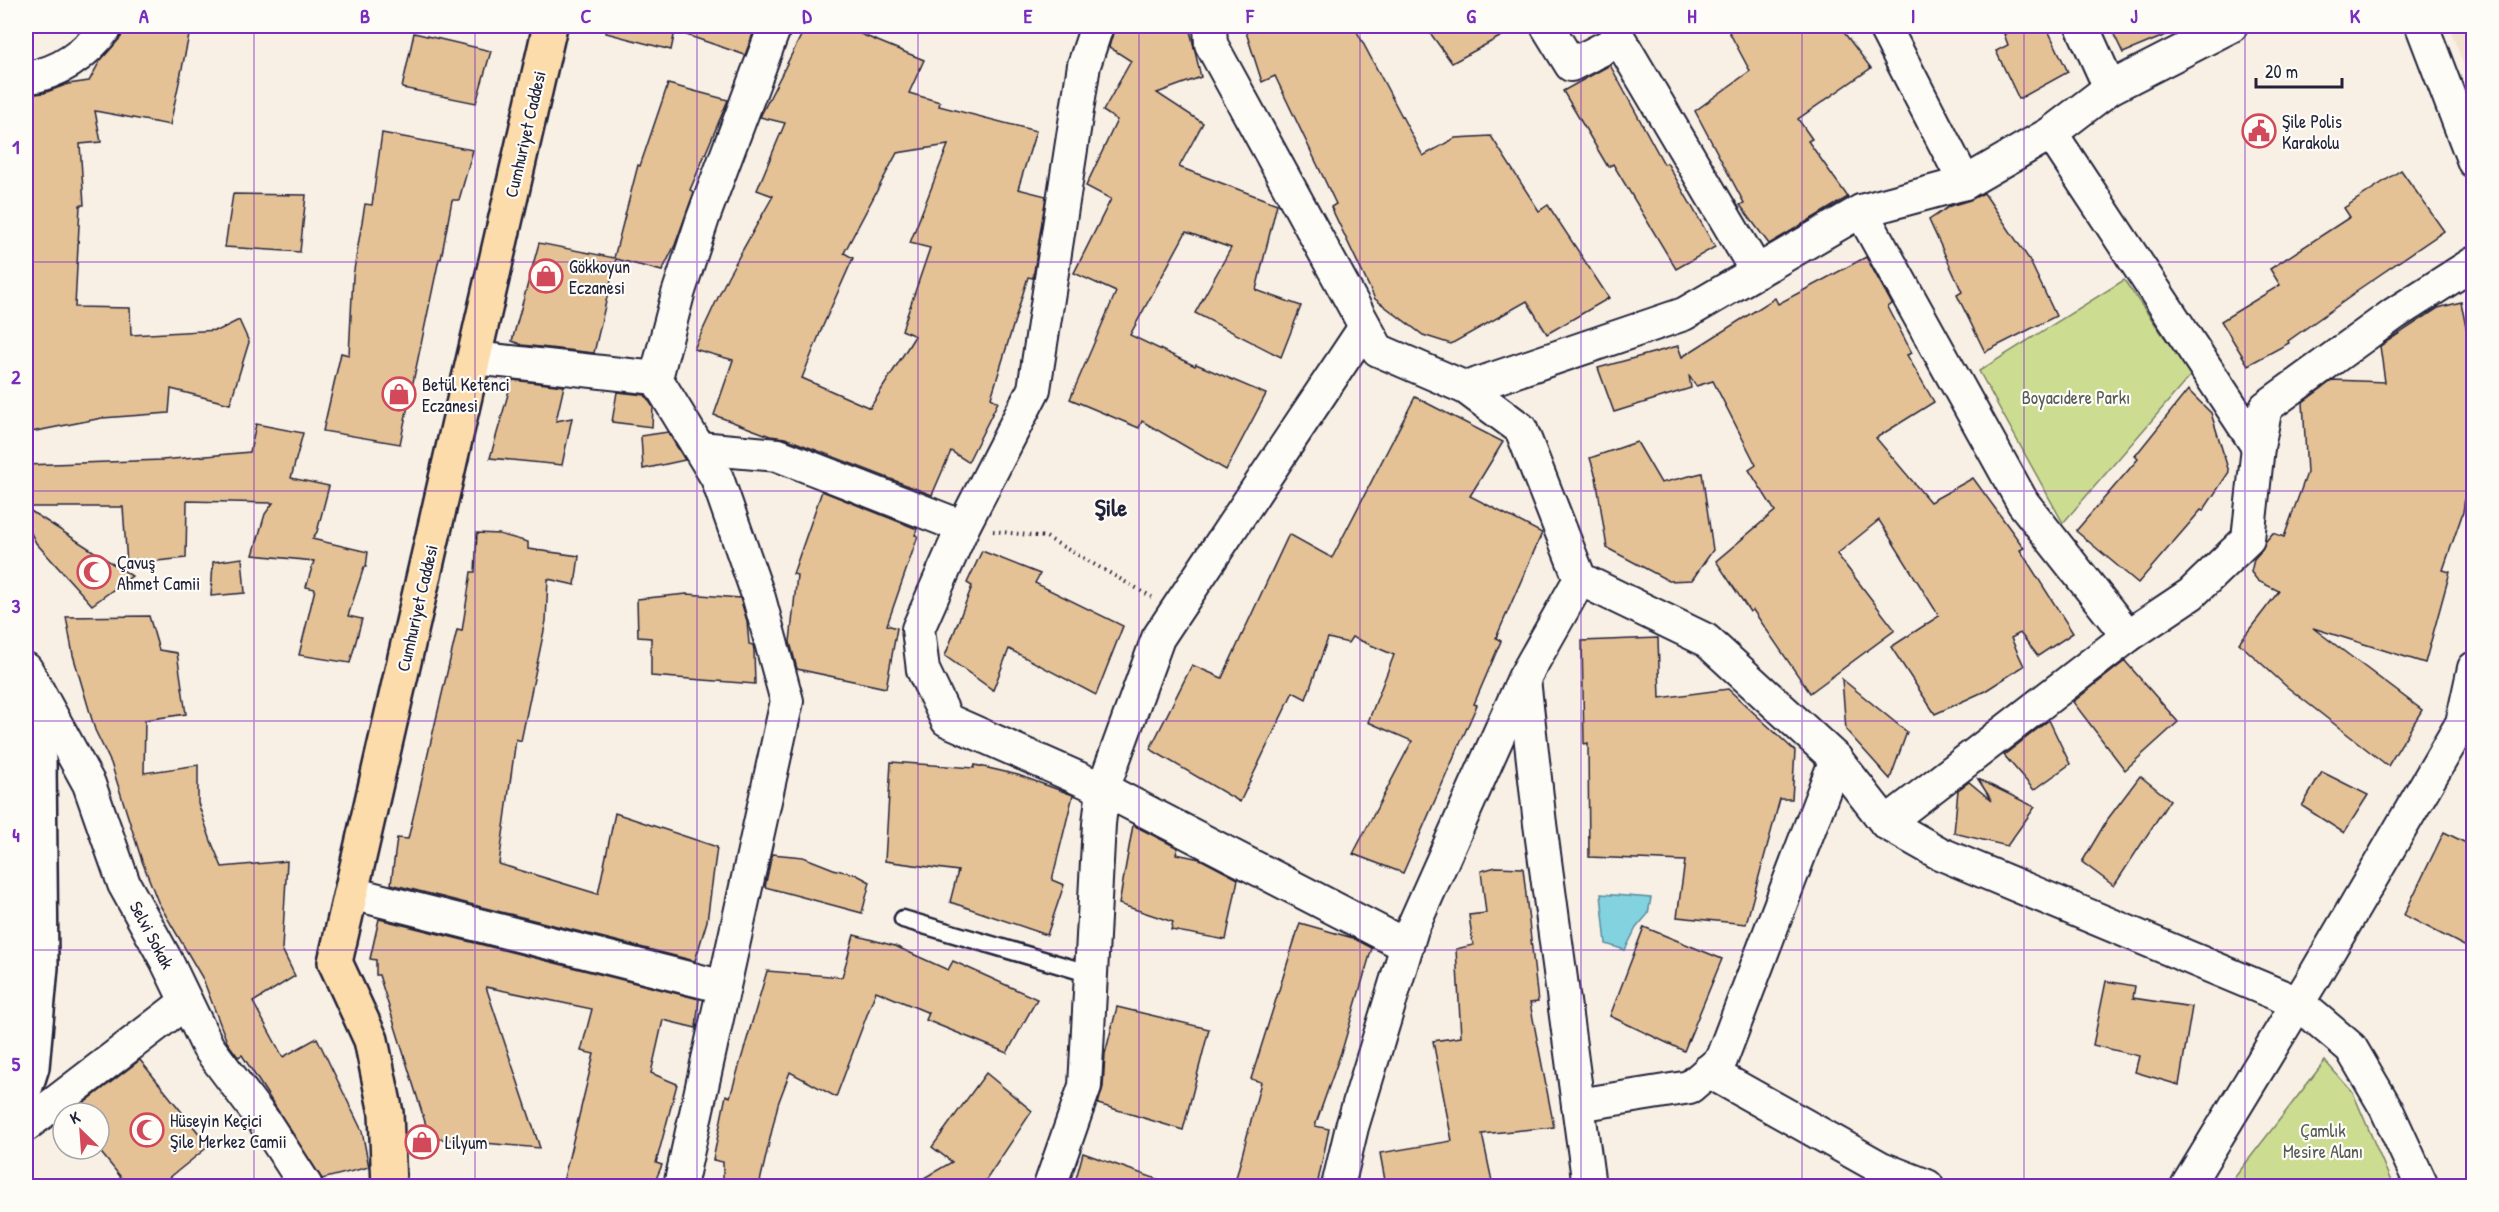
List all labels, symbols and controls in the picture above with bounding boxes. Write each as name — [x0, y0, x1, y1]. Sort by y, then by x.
text: A — [139, 2, 149, 29]
text: B — [360, 2, 370, 29]
text: C — [581, 2, 592, 29]
text: D — [802, 2, 812, 29]
text: E — [1024, 2, 1033, 29]
text: F — [1245, 2, 1255, 29]
text: G — [1466, 2, 1476, 29]
text: H — [1687, 2, 1697, 29]
text: I — [1911, 2, 1915, 29]
text: J — [2130, 2, 2138, 29]
text: K — [2350, 2, 2361, 29]
scale bar — [2256, 51, 2342, 89]
text: 20 m — [2265, 59, 2298, 84]
street label: Cumhuriyet Caddesi — [498, 68, 552, 200]
place label: Şile Polis Karakolu — [2282, 109, 2342, 155]
public building icon: Şile Polis Karakolu — [2241, 113, 2277, 149]
text: 1 — [12, 133, 20, 160]
place label: Gökkoyun Eczanesi — [569, 254, 630, 300]
shop icon: Gökkoyun Eczanesi — [528, 258, 564, 294]
text: 2 — [11, 363, 21, 390]
place label: Betül Ketenci Eczanesi — [422, 372, 510, 418]
shop icon: Betül Ketenci Eczanesi — [381, 376, 417, 412]
park label: Boyacıdere Parkı — [2022, 385, 2130, 410]
district label: Şile — [1095, 491, 1128, 523]
street label: Cumhuriyet Caddesi — [390, 542, 444, 674]
place label: Çavuş Ahmet Camii — [117, 550, 200, 596]
mosque icon: Çavuş Ahmet Camii — [76, 554, 112, 590]
text: 3 — [12, 592, 21, 619]
text: 4 — [12, 821, 20, 848]
street label: Selvi Sokak — [124, 897, 180, 974]
text: 5 — [12, 1050, 21, 1077]
north arrow — [51, 1101, 111, 1161]
text: K — [66, 1105, 84, 1129]
place label: Hüseyin Keçici Şile Merkez Camii — [170, 1108, 287, 1154]
mosque icon: Hüseyin Keçici Şile Merkez Camii — [129, 1112, 165, 1148]
park label: Çamlık Mesire Alanı — [2283, 1118, 2363, 1164]
shop icon: Lilyum — [404, 1124, 440, 1160]
place label: Lilyum — [445, 1130, 488, 1155]

